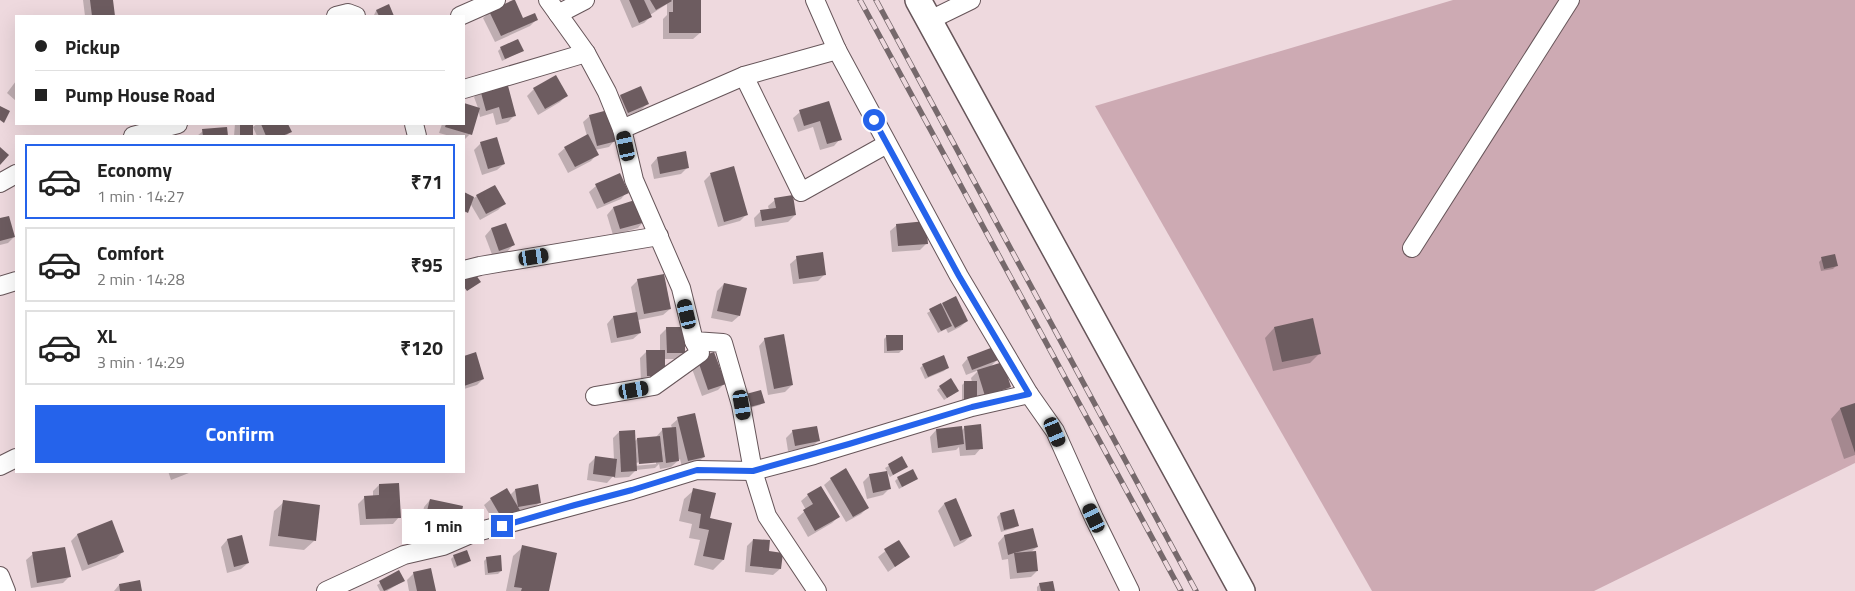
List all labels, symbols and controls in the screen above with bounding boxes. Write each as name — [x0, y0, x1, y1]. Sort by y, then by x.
text: Pickup — [65, 32, 120, 61]
text: Pump House Road — [65, 80, 215, 109]
route start — [863, 109, 885, 131]
car — [615, 130, 636, 162]
text: Economy — [97, 155, 172, 184]
icon: car — [37, 159, 82, 204]
text: ₹71 — [411, 167, 443, 196]
text: 1 min · 14:27 — [97, 184, 185, 208]
text: Comfort — [97, 238, 164, 267]
icon: car — [37, 242, 82, 287]
car — [518, 247, 549, 267]
text: ₹95 — [411, 250, 443, 279]
text: 2 min · 14:28 — [97, 267, 185, 291]
car — [676, 298, 697, 330]
text: XL — [97, 321, 117, 350]
icon: car — [37, 325, 82, 370]
text: ₹120 — [400, 333, 443, 362]
text: 3 min · 14:29 — [97, 350, 185, 374]
car — [617, 380, 650, 400]
car — [732, 389, 751, 421]
button: Confirm — [35, 405, 445, 463]
car — [1042, 415, 1067, 449]
car — [1080, 501, 1107, 535]
callout: 1 min — [402, 508, 484, 544]
text: 1 min — [424, 514, 462, 538]
route end — [491, 515, 513, 537]

